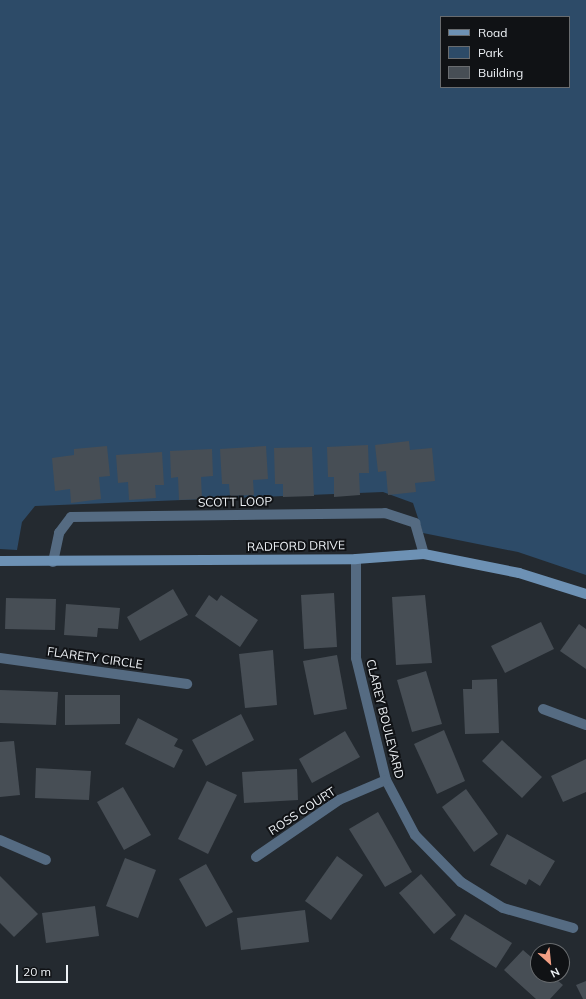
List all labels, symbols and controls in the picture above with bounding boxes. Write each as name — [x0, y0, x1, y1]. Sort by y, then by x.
legend — [440, 16, 570, 88]
text: Road — [478, 25, 507, 40]
text: Park — [478, 45, 503, 60]
text: Building — [478, 65, 523, 80]
street label: SCOTT LOOP — [198, 494, 272, 510]
street label: RADFORD DRIVE — [247, 538, 345, 554]
street label: FLARETY CIRCLE — [46, 644, 144, 672]
street label: CLAREY BOULEVARD — [363, 658, 407, 780]
street label: ROSS COURT — [266, 784, 338, 838]
north arrow — [530, 943, 570, 983]
scale bar — [18, 957, 70, 983]
text: 20 m — [23, 964, 51, 979]
text: N — [548, 965, 562, 981]

